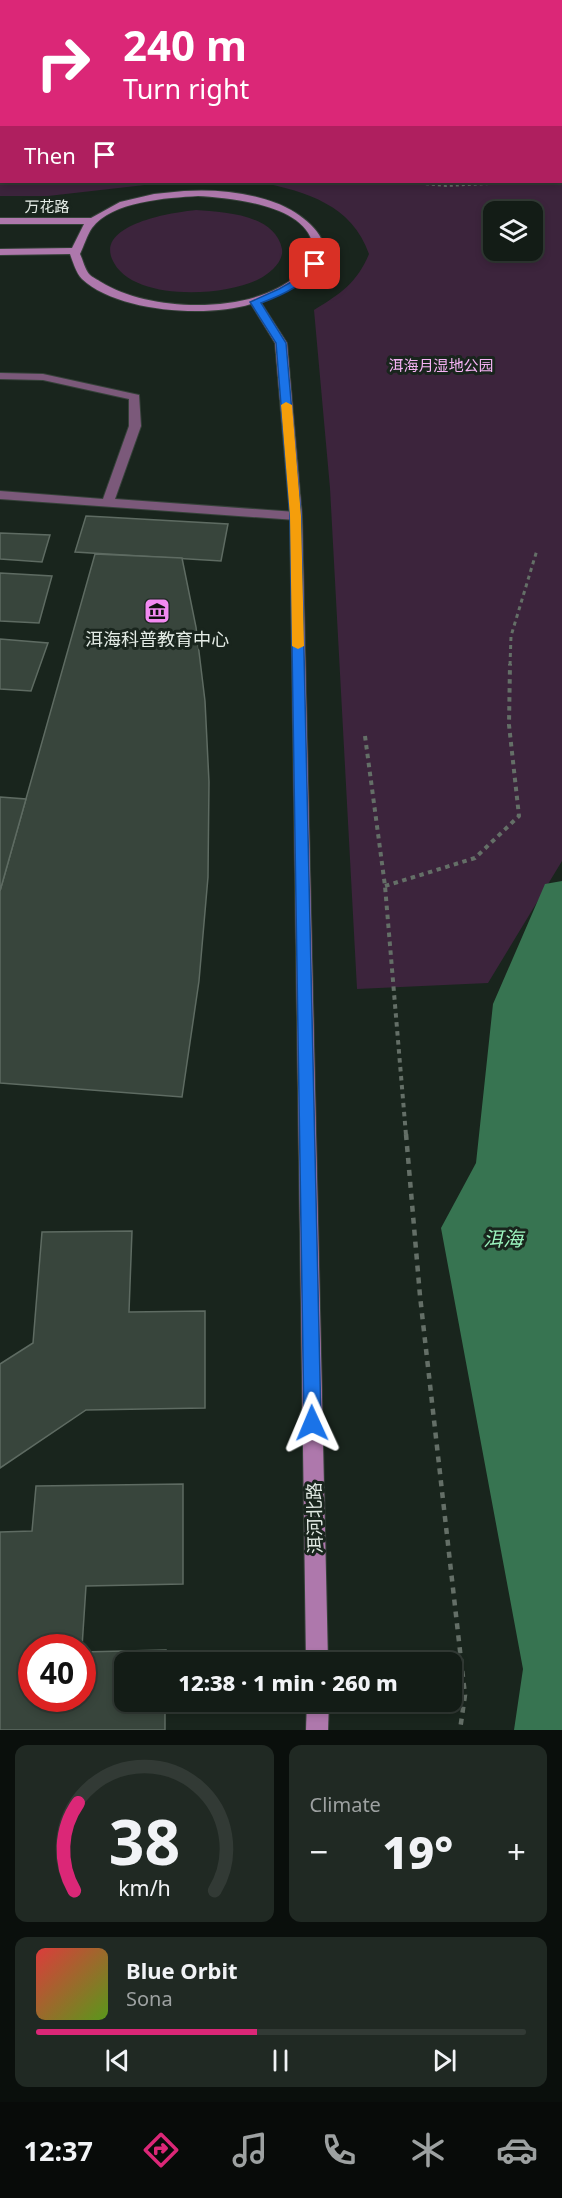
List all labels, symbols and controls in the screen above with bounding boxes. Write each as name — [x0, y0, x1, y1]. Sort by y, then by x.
text: 240 m — [123, 16, 247, 73]
icon: right — [24, 24, 102, 102]
text: Turn right — [123, 70, 249, 107]
icon: arrive — [88, 138, 121, 171]
text: Then — [24, 140, 76, 170]
street label: 万花路 — [24, 196, 70, 216]
map controls — [483, 201, 543, 261]
button: layers — [483, 201, 543, 261]
pin — [289, 238, 340, 289]
icon: arrive — [298, 247, 331, 280]
park label: 洱海月湿地公园 — [388, 355, 494, 375]
museum icon: 洱海科普教育中心 — [142, 596, 172, 626]
place label: 洱海科普教育中心 — [85, 627, 229, 651]
water label: 洱海 — [483, 1225, 526, 1252]
position arrow — [280, 1391, 344, 1455]
street label: 洱河北路 — [301, 1482, 327, 1554]
speed limit sign: 40 — [18, 1634, 96, 1712]
text: 12:38 · 1 min · 260 m — [178, 1667, 398, 1697]
text: Climate — [310, 1791, 381, 1818]
text: 38 — [109, 1798, 180, 1883]
text: 19° — [382, 1821, 453, 1882]
text: − — [310, 1829, 328, 1874]
text: + — [507, 1829, 526, 1874]
text: km/h — [118, 1873, 171, 1902]
text: Blue Orbit — [126, 1955, 238, 1985]
text: Sona — [126, 1985, 173, 2012]
icon: previous — [101, 2044, 134, 2077]
icon: pause — [264, 2044, 297, 2077]
icon: next — [428, 2044, 461, 2077]
icon: directions — [140, 2129, 182, 2171]
icon: music — [229, 2129, 271, 2171]
icon: phone — [318, 2129, 360, 2171]
icon: climate — [407, 2129, 449, 2171]
icon: car — [496, 2129, 538, 2171]
text: 12:37 — [24, 2132, 93, 2169]

